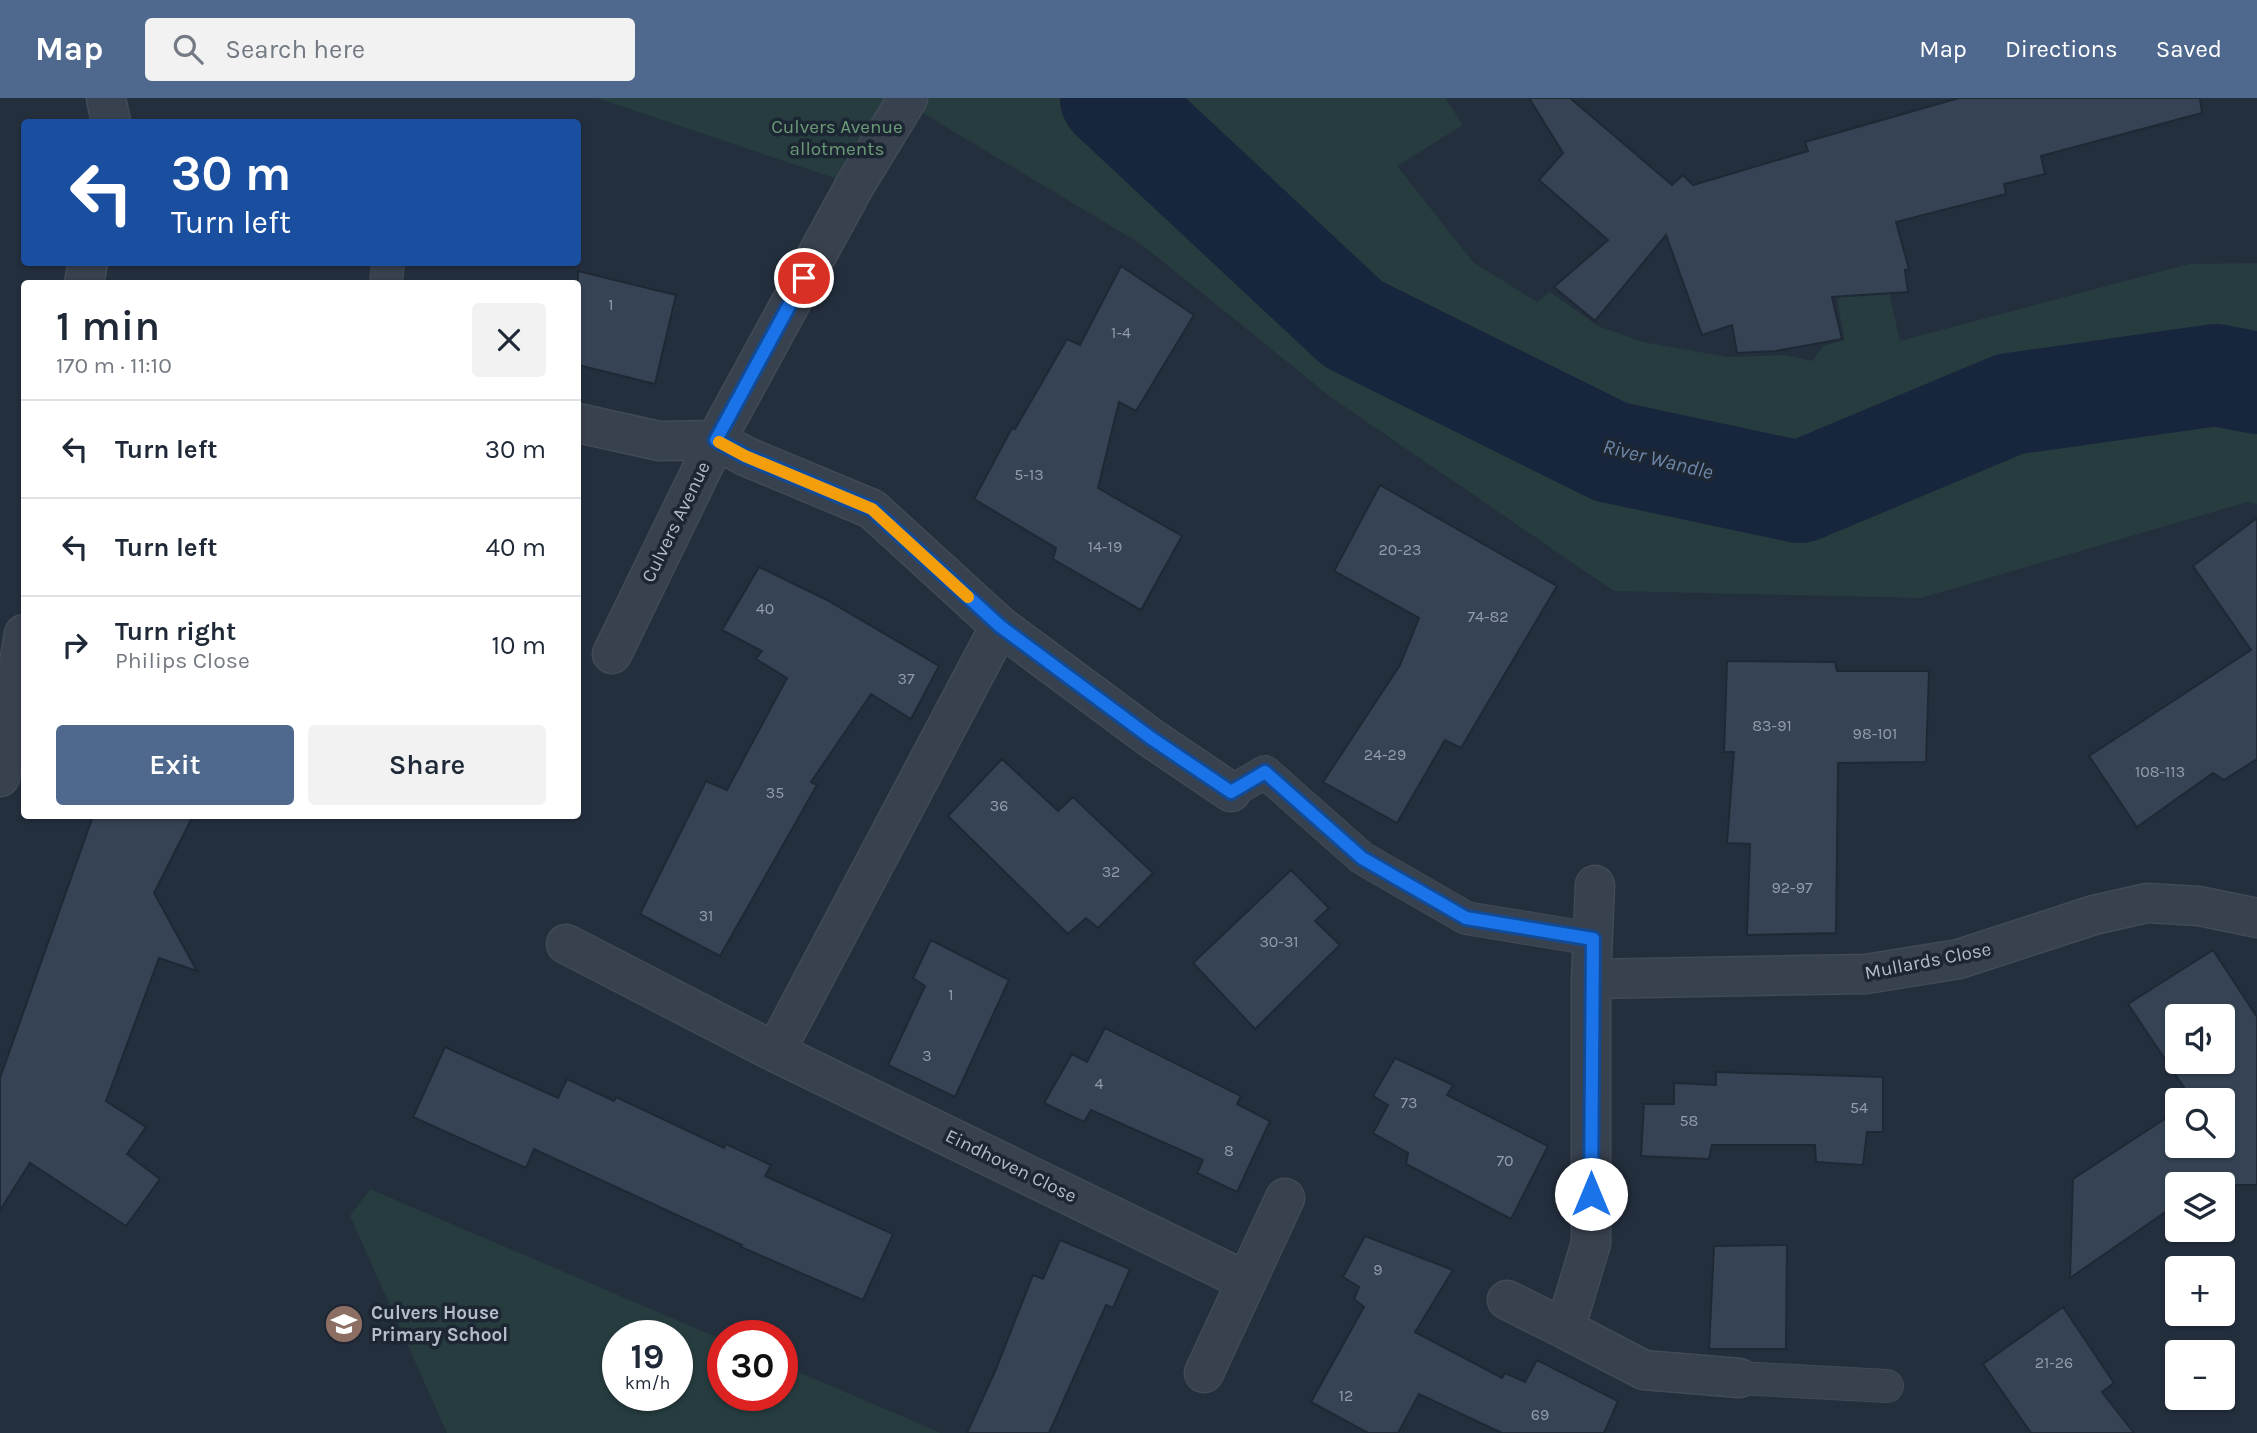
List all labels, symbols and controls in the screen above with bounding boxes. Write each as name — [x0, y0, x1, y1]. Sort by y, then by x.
search box — [145, 18, 635, 81]
text: Map — [35, 30, 103, 68]
icon: search — [169, 30, 207, 68]
text: Search here — [225, 34, 365, 65]
text: Map — [1919, 35, 1967, 63]
text: Directions — [2005, 35, 2118, 63]
text: Saved — [2156, 35, 2222, 63]
park label: Culvers Avenue allotments — [771, 116, 903, 160]
text: 30 m — [171, 145, 291, 202]
icon: left — [56, 147, 147, 238]
text: Turn left — [171, 204, 291, 241]
pin — [774, 248, 834, 308]
icon: arrive — [785, 259, 823, 297]
house number: 1 — [608, 295, 614, 314]
text: 1 min — [56, 301, 160, 351]
button: close — [472, 303, 546, 377]
house number: 1-4 — [1111, 323, 1131, 342]
text: 170 m · 11:10 — [56, 352, 172, 379]
icon: left — [56, 430, 94, 468]
text: Turn left — [115, 434, 217, 465]
text: 30 m — [485, 434, 546, 465]
water label: River Wandle — [1600, 434, 1716, 484]
street label: Culvers Avenue — [637, 458, 715, 586]
house number: 5-13 — [1014, 465, 1044, 484]
icon: left — [56, 528, 94, 566]
text: Turn left — [115, 532, 217, 563]
text: 40 m — [486, 532, 546, 563]
house number: 14-19 — [1088, 537, 1122, 556]
house number: 20-23 — [1378, 540, 1422, 559]
house number: 40 — [756, 599, 774, 618]
house number: 74-82 — [1467, 607, 1509, 626]
text: Turn right — [115, 616, 236, 647]
icon: right — [56, 626, 94, 664]
text: 10 m — [491, 630, 546, 661]
text: Philips Close — [115, 647, 250, 674]
house number: 37 — [898, 669, 915, 688]
house number: 83-91 — [1752, 716, 1792, 735]
house number: 98-101 — [1853, 724, 1897, 743]
button: Exit — [56, 725, 294, 805]
button: Share — [308, 725, 546, 805]
house number: 24-29 — [1364, 745, 1406, 764]
house number: 108-113 — [2135, 762, 2185, 781]
house number: 35 — [766, 783, 784, 802]
house number: 36 — [990, 796, 1008, 815]
house number: 32 — [1102, 862, 1120, 881]
house number: 92-97 — [1772, 878, 1813, 897]
house number: 31 — [699, 906, 713, 925]
house number: 30-31 — [1259, 932, 1299, 951]
street label: Mullards Close — [1863, 938, 1993, 984]
house number: 1 — [948, 985, 954, 1004]
map controls — [2165, 1004, 2235, 1410]
button: sound — [2165, 1004, 2235, 1074]
house number: 3 — [922, 1046, 932, 1065]
house number: 4 — [1095, 1074, 1104, 1093]
button: search — [2165, 1088, 2235, 1158]
house number: 73 — [1401, 1093, 1417, 1112]
house number: 54 — [1850, 1098, 1868, 1117]
house number: 58 — [1680, 1111, 1698, 1130]
street label: Eindhoven Close — [942, 1125, 1080, 1207]
house number: 8 — [1224, 1141, 1234, 1160]
house number: 70 — [1496, 1151, 1514, 1170]
position arrow — [1554, 1157, 1628, 1231]
button: layers — [2165, 1172, 2235, 1242]
button: + — [2165, 1256, 2235, 1326]
house number: 9 — [1373, 1260, 1383, 1279]
place label: Culvers House Primary School — [371, 1302, 508, 1346]
school or university icon: Culvers House Primary School — [323, 1303, 365, 1345]
speed limit sign: 30 — [707, 1320, 798, 1411]
text: 19 — [631, 1336, 664, 1377]
button: − — [2165, 1340, 2235, 1410]
house number: 21-26 — [2035, 1353, 2073, 1372]
text: km/h — [625, 1372, 670, 1394]
house number: 12 — [1339, 1386, 1353, 1405]
house number: 69 — [1531, 1405, 1549, 1424]

